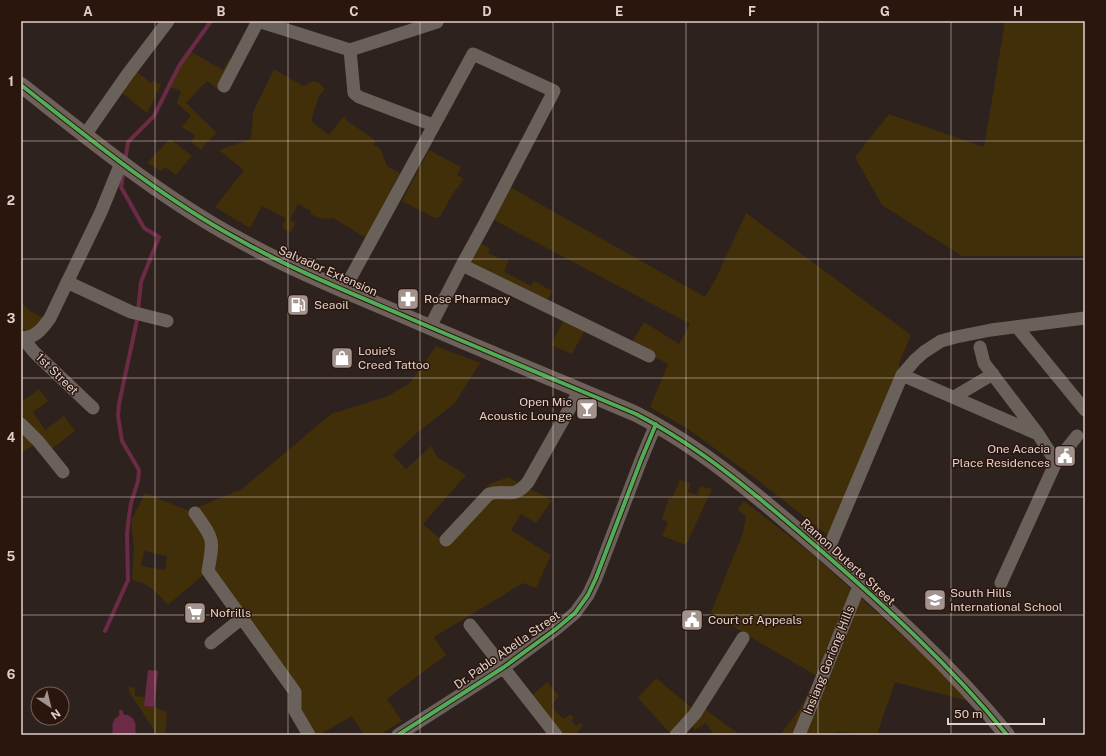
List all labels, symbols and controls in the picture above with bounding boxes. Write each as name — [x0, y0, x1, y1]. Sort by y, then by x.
text: A — [83, 4, 93, 19]
text: B — [217, 4, 226, 19]
text: C — [349, 4, 359, 19]
text: D — [482, 4, 492, 19]
text: E — [615, 4, 623, 19]
text: F — [748, 4, 756, 19]
text: G — [880, 4, 890, 19]
text: H — [1013, 4, 1023, 19]
text: 1 — [8, 74, 14, 89]
text: 2 — [7, 193, 15, 208]
street label: Salvador Extension — [276, 243, 380, 299]
pharmacy icon: Rose Pharmacy — [395, 286, 421, 312]
fuel station icon: Seaoil — [285, 292, 311, 318]
place label: Rose Pharmacy — [424, 292, 511, 306]
place label: Seaoil — [314, 298, 349, 312]
text: 3 — [7, 311, 16, 326]
place label: Louie's Creed Tattoo — [358, 344, 430, 372]
shop icon: Louie's Creed Tattoo — [329, 345, 355, 371]
street label: 1st Street — [33, 350, 81, 398]
place label: Open Mic Acoustic Lounge — [479, 395, 572, 423]
bar icon: Open Mic Acoustic Lounge — [574, 396, 600, 422]
text: 4 — [7, 430, 16, 445]
place label: One Acacia Place Residences — [952, 442, 1050, 470]
public building icon: One Acacia Place Residences — [1052, 443, 1078, 469]
street label: Ramon Duterte Street — [798, 516, 898, 608]
text: 5 — [7, 549, 16, 564]
place label: South Hills International School — [950, 586, 1063, 614]
school or university icon: South Hills International School — [922, 587, 948, 613]
supermarket icon: Nofrills — [182, 600, 208, 626]
street label: Insiang Goriong Hills — [801, 604, 857, 716]
place label: Nofrills — [210, 606, 251, 620]
public building icon: Court of Appeals — [679, 607, 705, 633]
street label: Dr. Pablo Abella Street — [451, 608, 563, 692]
place label: Court of Appeals — [708, 613, 802, 627]
text: 6 — [7, 667, 16, 682]
north arrow — [30, 686, 70, 726]
scale bar — [948, 700, 1044, 726]
text: N — [49, 707, 63, 722]
text: 50 m — [954, 707, 982, 721]

